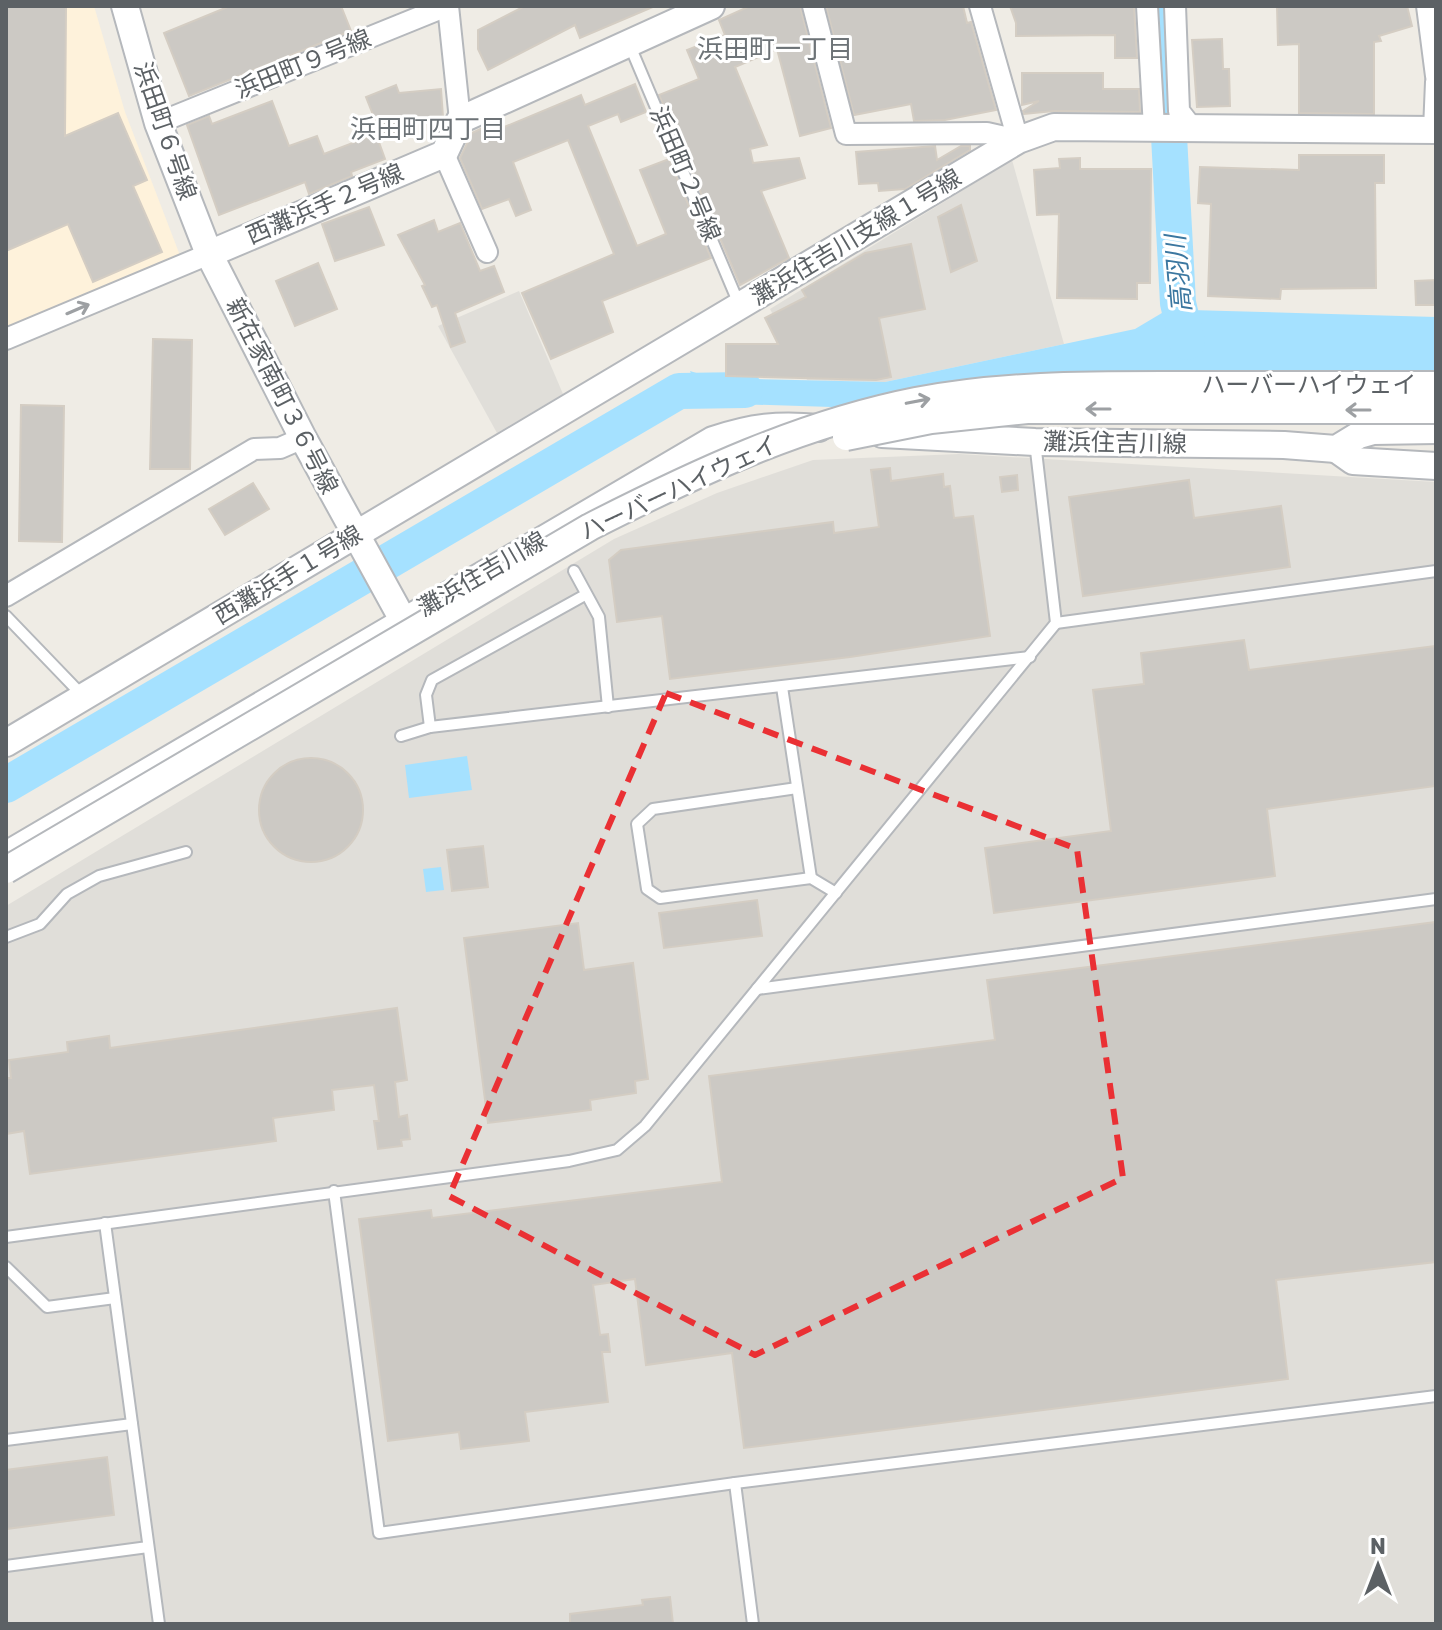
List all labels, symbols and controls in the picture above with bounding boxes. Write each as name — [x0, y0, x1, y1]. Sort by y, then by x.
street label: 浜田町９号線 — [231, 24, 375, 104]
district label: 浜田町一丁目 — [697, 34, 853, 65]
street label: 浜田町６号線 — [128, 58, 202, 204]
street label: 浜田町２号線 — [644, 102, 726, 246]
district label: 浜田町四丁目 — [350, 114, 506, 145]
street label: 西灘浜手２号線 — [242, 158, 408, 250]
street label: 灘浜住吉川支線１号線 — [746, 163, 966, 311]
water label: 高羽川 — [1160, 231, 1198, 314]
street label: 新在家南町３６号線 — [220, 293, 344, 499]
one-way arrow — [65, 300, 90, 315]
street label: ハーバーハイウェイ — [1202, 371, 1416, 399]
one-way arrow — [905, 393, 930, 408]
one-way arrow — [1085, 401, 1112, 417]
one-way arrow — [1345, 402, 1372, 418]
street label: 灘浜住吉川線 — [1043, 428, 1187, 458]
street label: ハーバーハイウェイ — [576, 430, 782, 546]
street label: 西灘浜手１号線 — [209, 520, 367, 630]
street label: 灘浜住吉川線 — [413, 526, 551, 622]
north arrow — [1338, 1526, 1418, 1606]
text: N — [1370, 1533, 1386, 1560]

